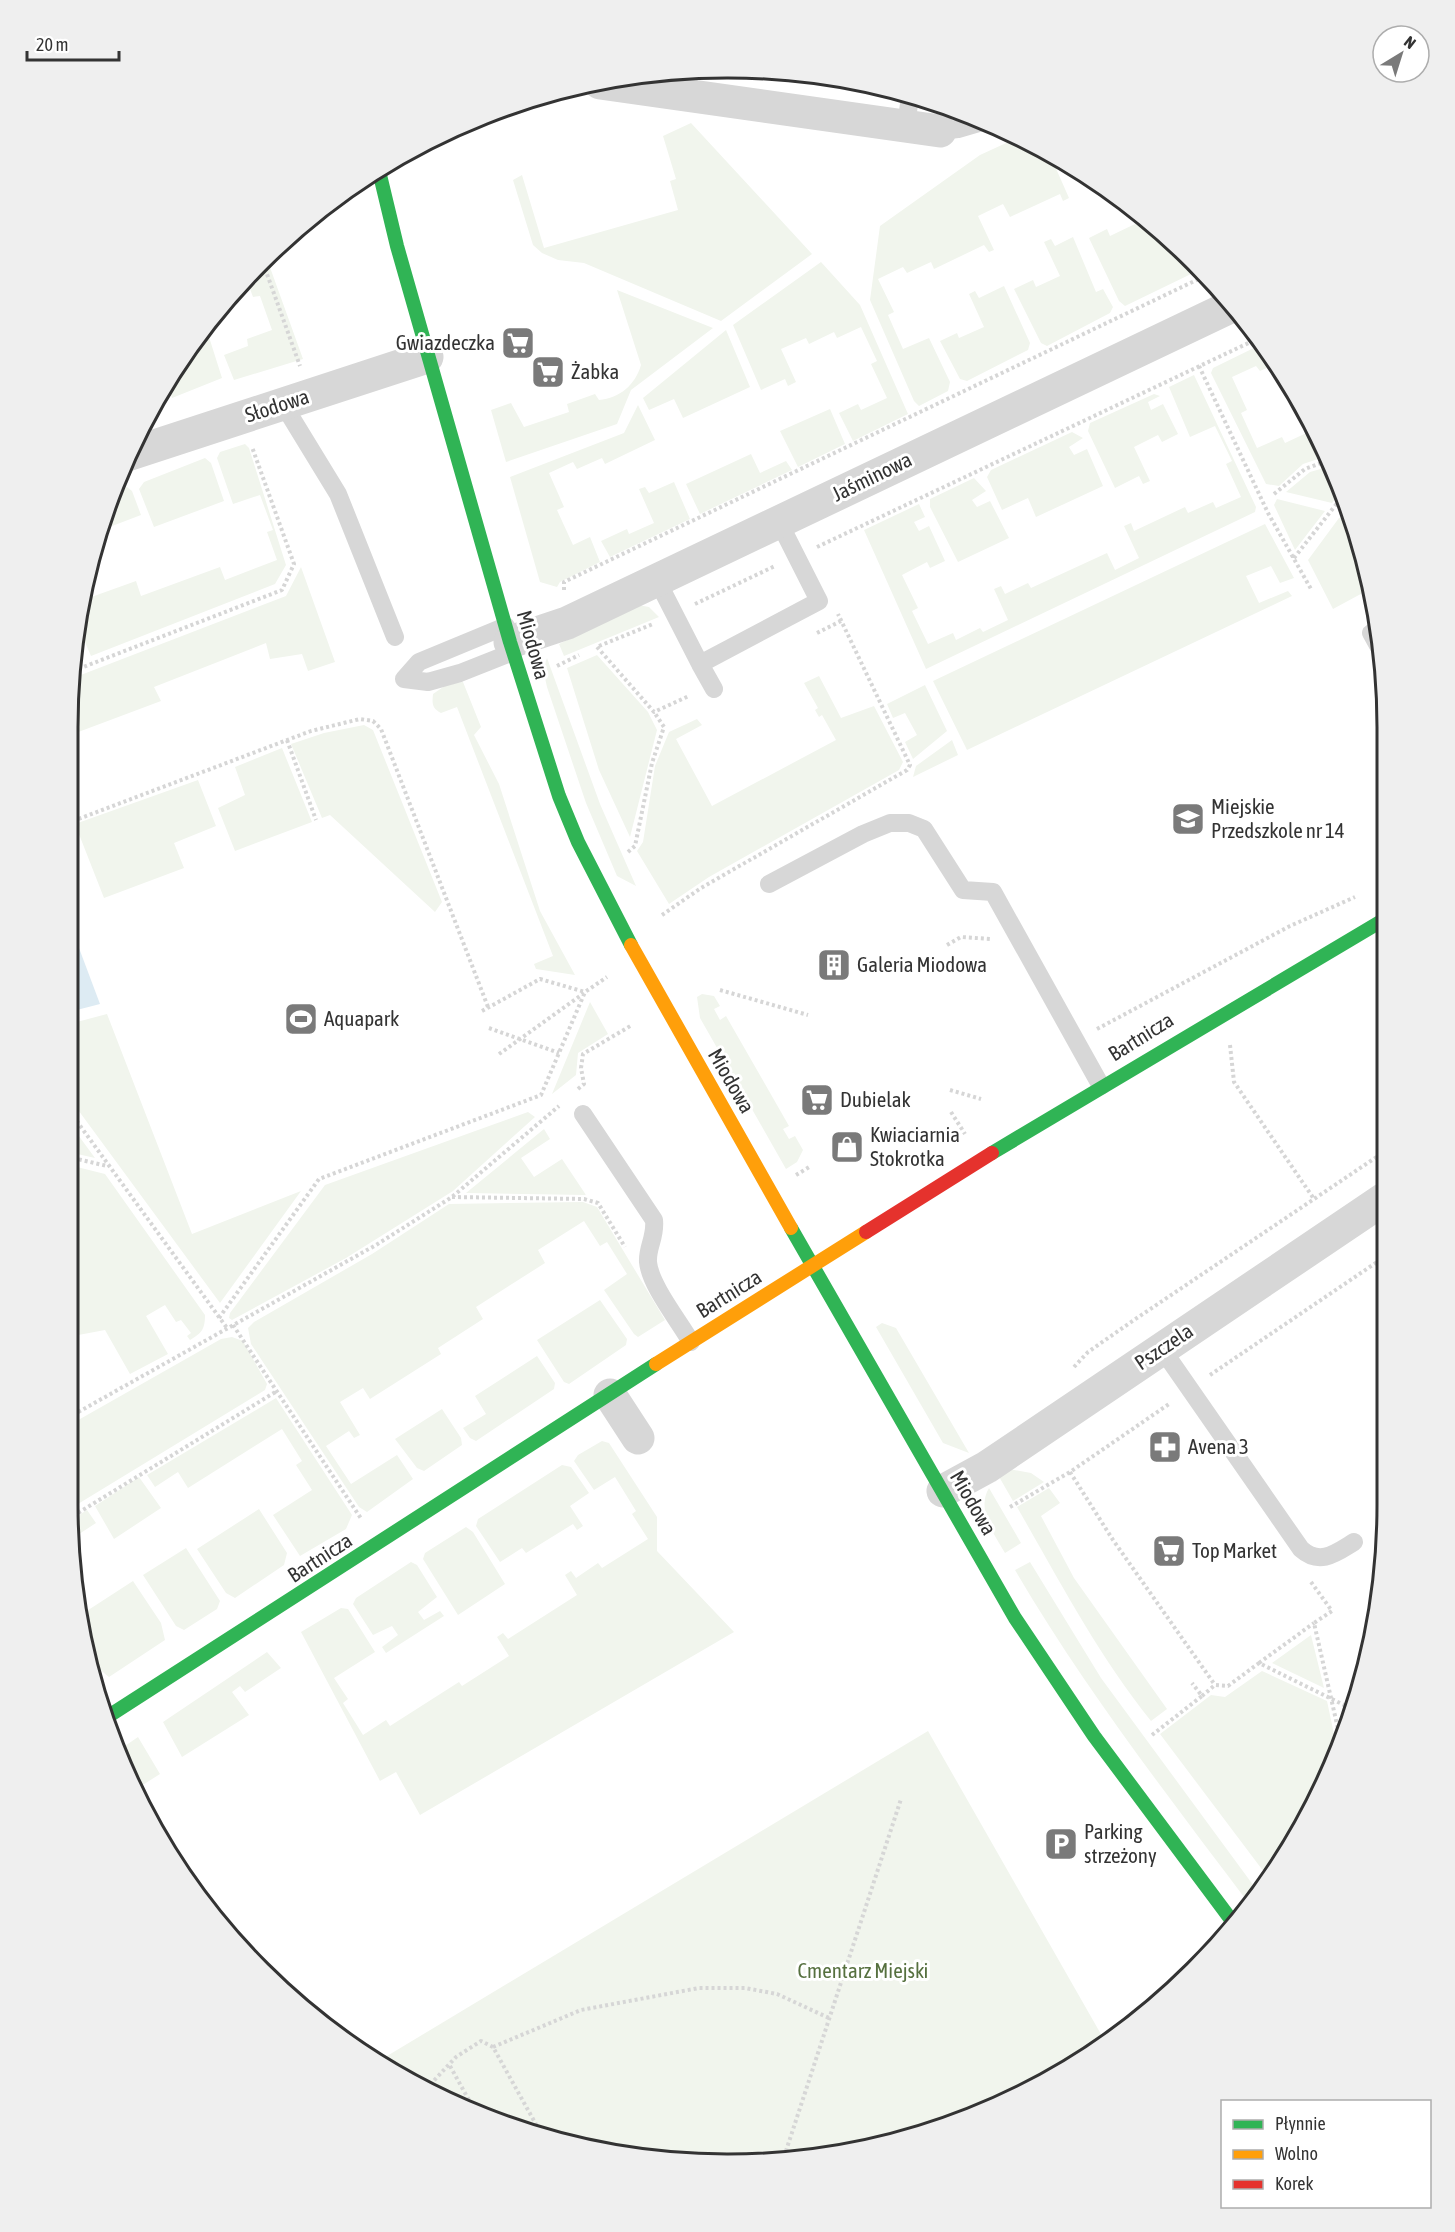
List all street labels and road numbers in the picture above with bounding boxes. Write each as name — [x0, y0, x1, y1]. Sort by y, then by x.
street label: Słodowa — [242, 383, 312, 427]
street label: Jaśminowa — [828, 447, 915, 506]
street label: Miodowa — [513, 608, 555, 682]
street label: Bartnicza — [1104, 1007, 1177, 1065]
street label: Miodowa — [704, 1044, 760, 1117]
street label: Bartnicza — [692, 1264, 765, 1322]
street label: Pszczela — [1130, 1318, 1197, 1374]
street label: Miodowa — [946, 1466, 1002, 1539]
street label: Bartnicza — [283, 1528, 356, 1587]

